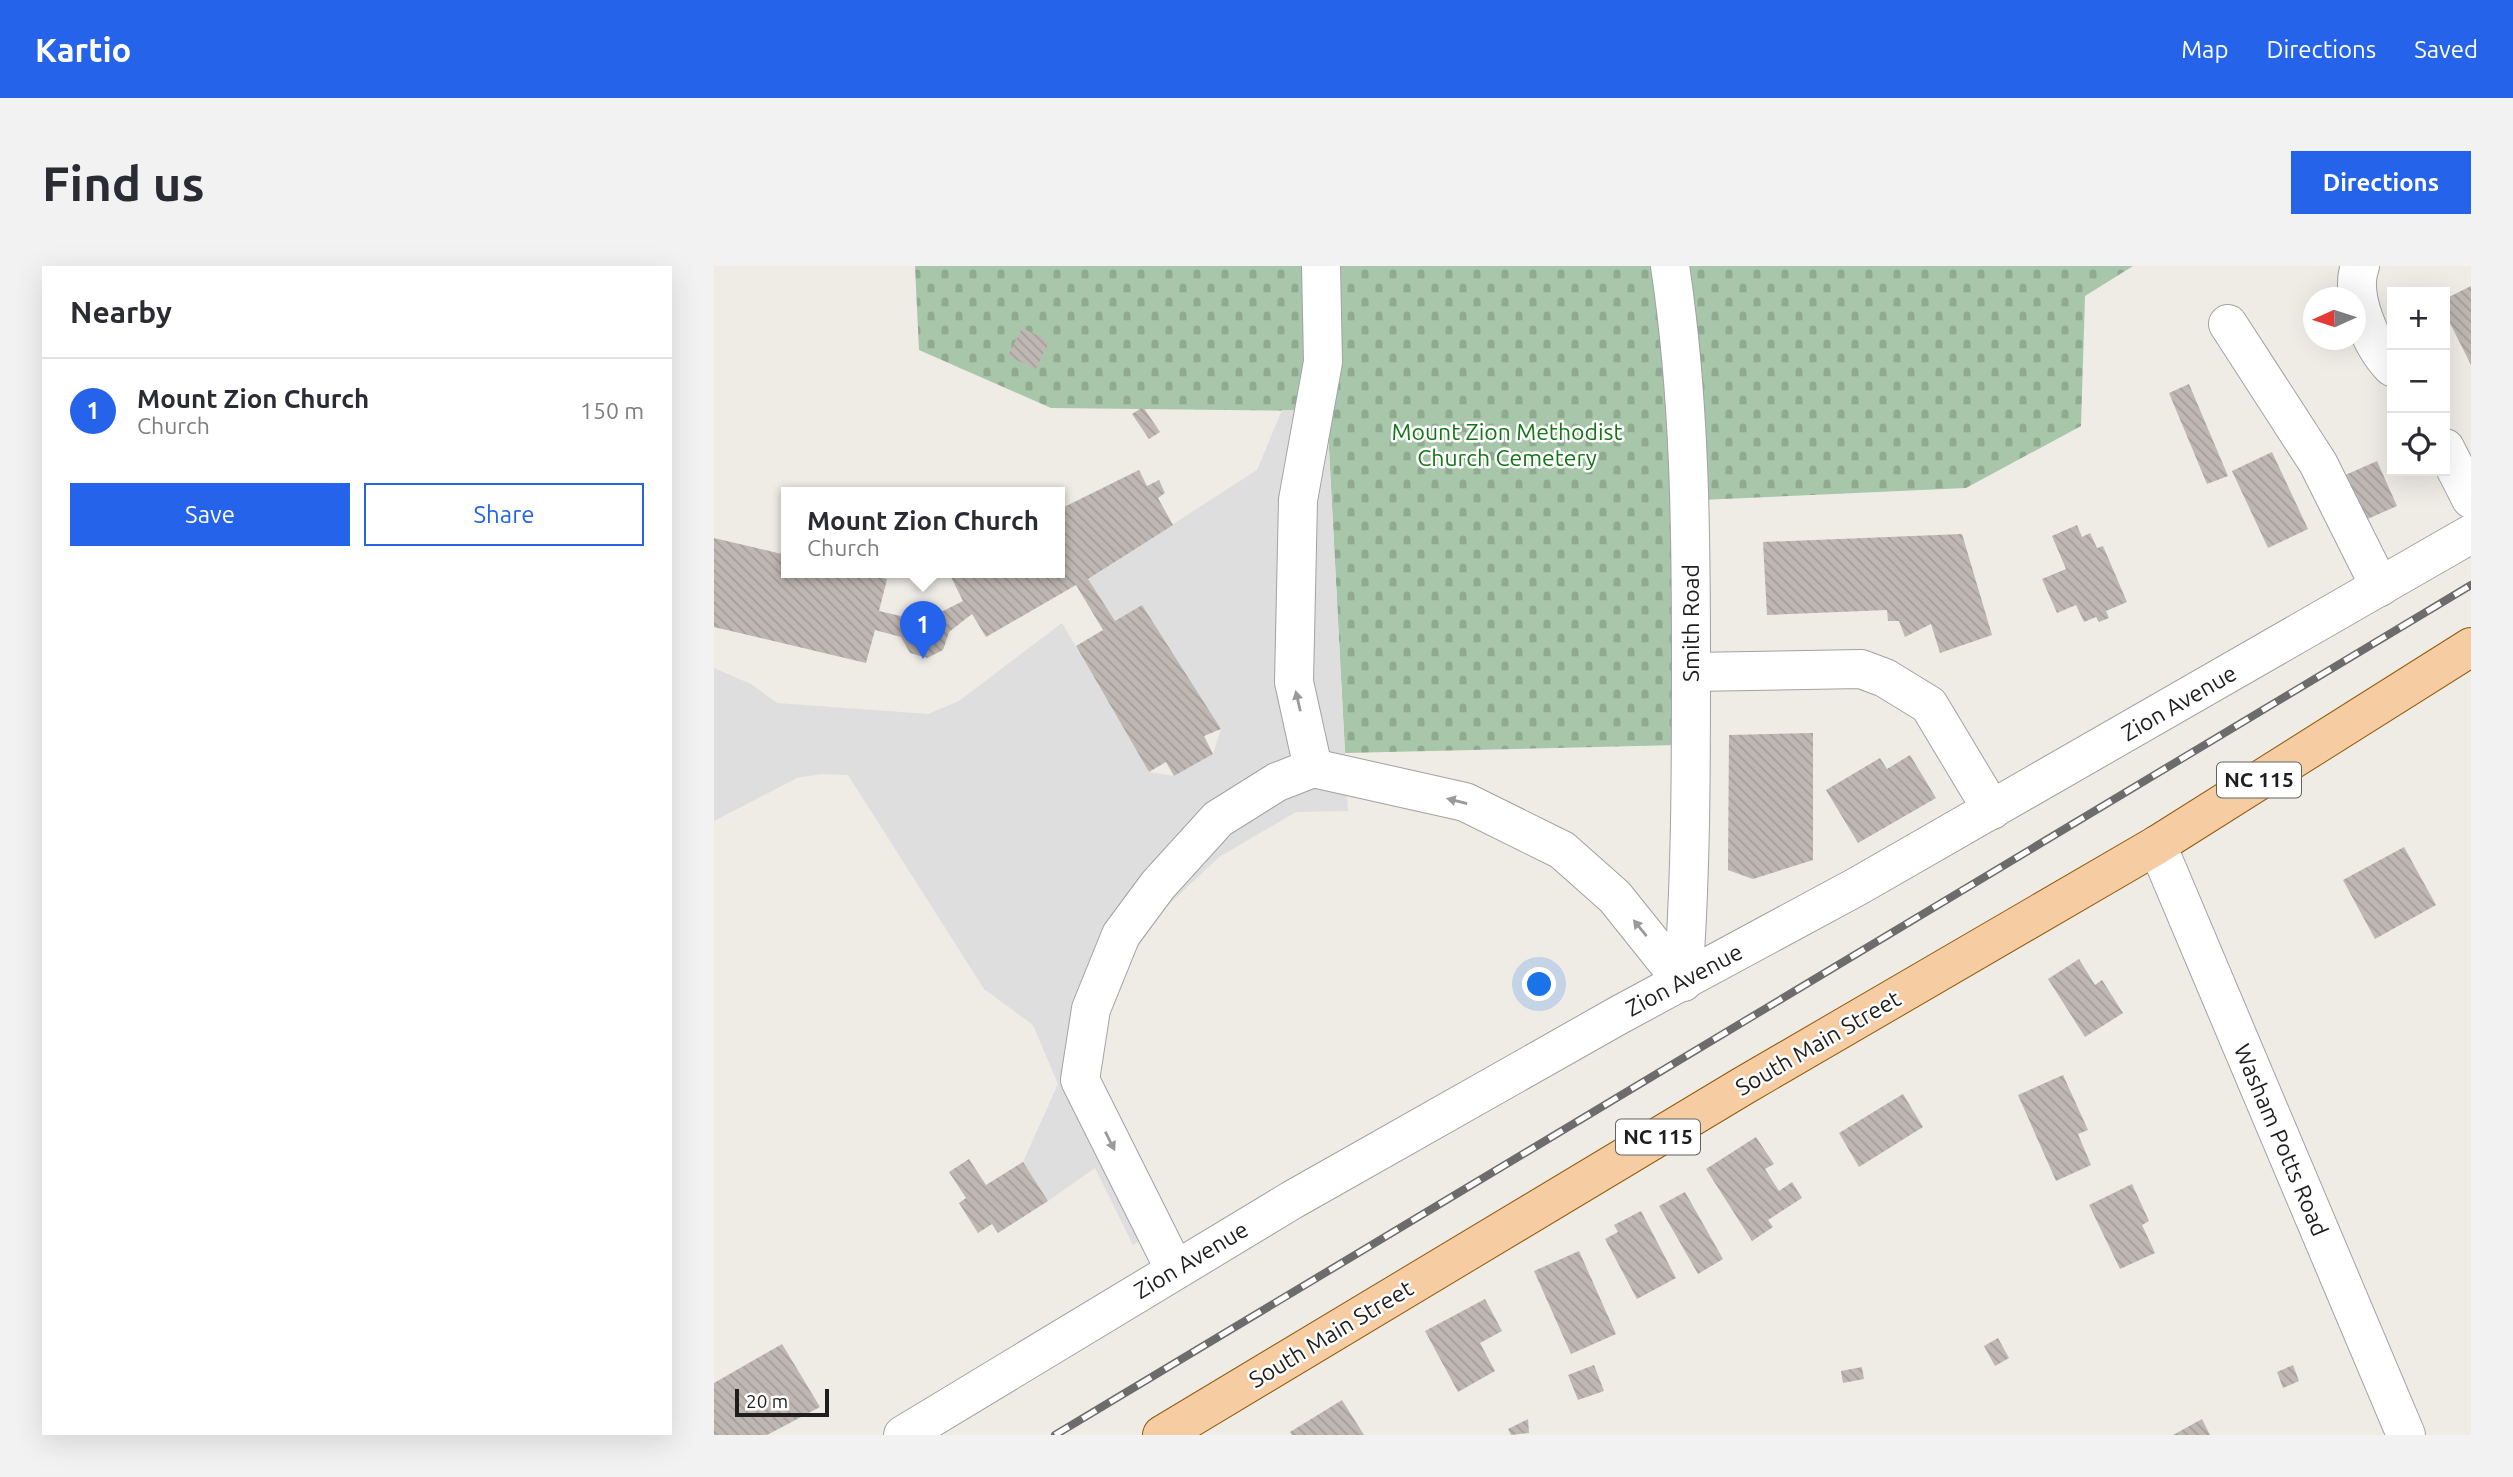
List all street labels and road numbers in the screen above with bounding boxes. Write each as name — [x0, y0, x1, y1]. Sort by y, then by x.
street label: Smith Road — [1678, 564, 1703, 682]
street label: Zion Avenue — [2117, 660, 2241, 745]
road number: NC 115 — [2217, 762, 2301, 798]
street label: Zion Avenue — [1621, 938, 1746, 1021]
street label: South Main Street — [1731, 985, 1905, 1100]
street label: Washam Potts Road — [2230, 1040, 2333, 1240]
road number: NC 115 — [1616, 1120, 1700, 1154]
street label: Zion Avenue — [1129, 1216, 1252, 1303]
street label: South Main Street — [1245, 1275, 1417, 1392]

